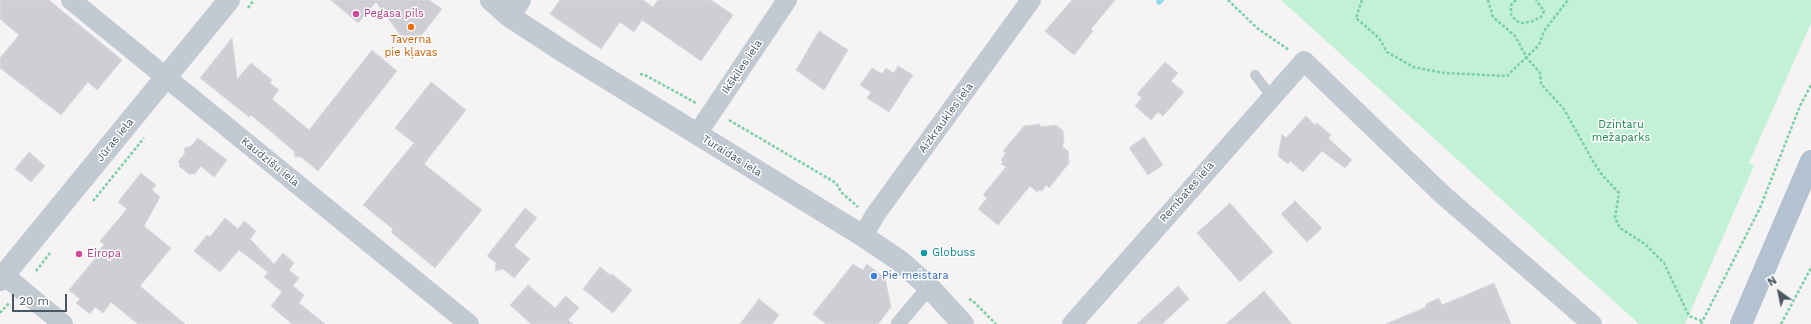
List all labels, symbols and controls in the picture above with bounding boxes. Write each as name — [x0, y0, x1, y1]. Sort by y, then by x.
place label: Pegasa pils — [364, 7, 424, 21]
marker: Pegasa pils — [351, 9, 361, 19]
marker: Taverna pie kļavas — [406, 22, 416, 32]
place label: Taverna pie kļavas — [384, 33, 438, 59]
street label: Ikšķiles iela — [719, 37, 765, 97]
street label: Aizkraukles iela — [916, 80, 976, 156]
street label: Jūras iela — [94, 116, 136, 164]
park label: Dzintaru mežaparks — [1592, 118, 1650, 144]
street label: Turaidas iela — [700, 132, 764, 180]
street label: Kaudzīšu iela — [238, 135, 302, 189]
street label: Rembates iela — [1157, 159, 1217, 225]
place label: Globuss — [932, 246, 975, 260]
place label: Eiropa — [87, 247, 121, 261]
marker: Globuss — [919, 248, 929, 258]
marker: Eiropa — [74, 249, 84, 259]
place label: Pie meistara — [882, 269, 949, 283]
marker: Pie meistara — [869, 271, 879, 281]
north arrow — [1759, 272, 1799, 312]
text: N — [1765, 274, 1779, 289]
scale bar — [14, 286, 69, 312]
text: 20 m — [19, 294, 49, 308]

